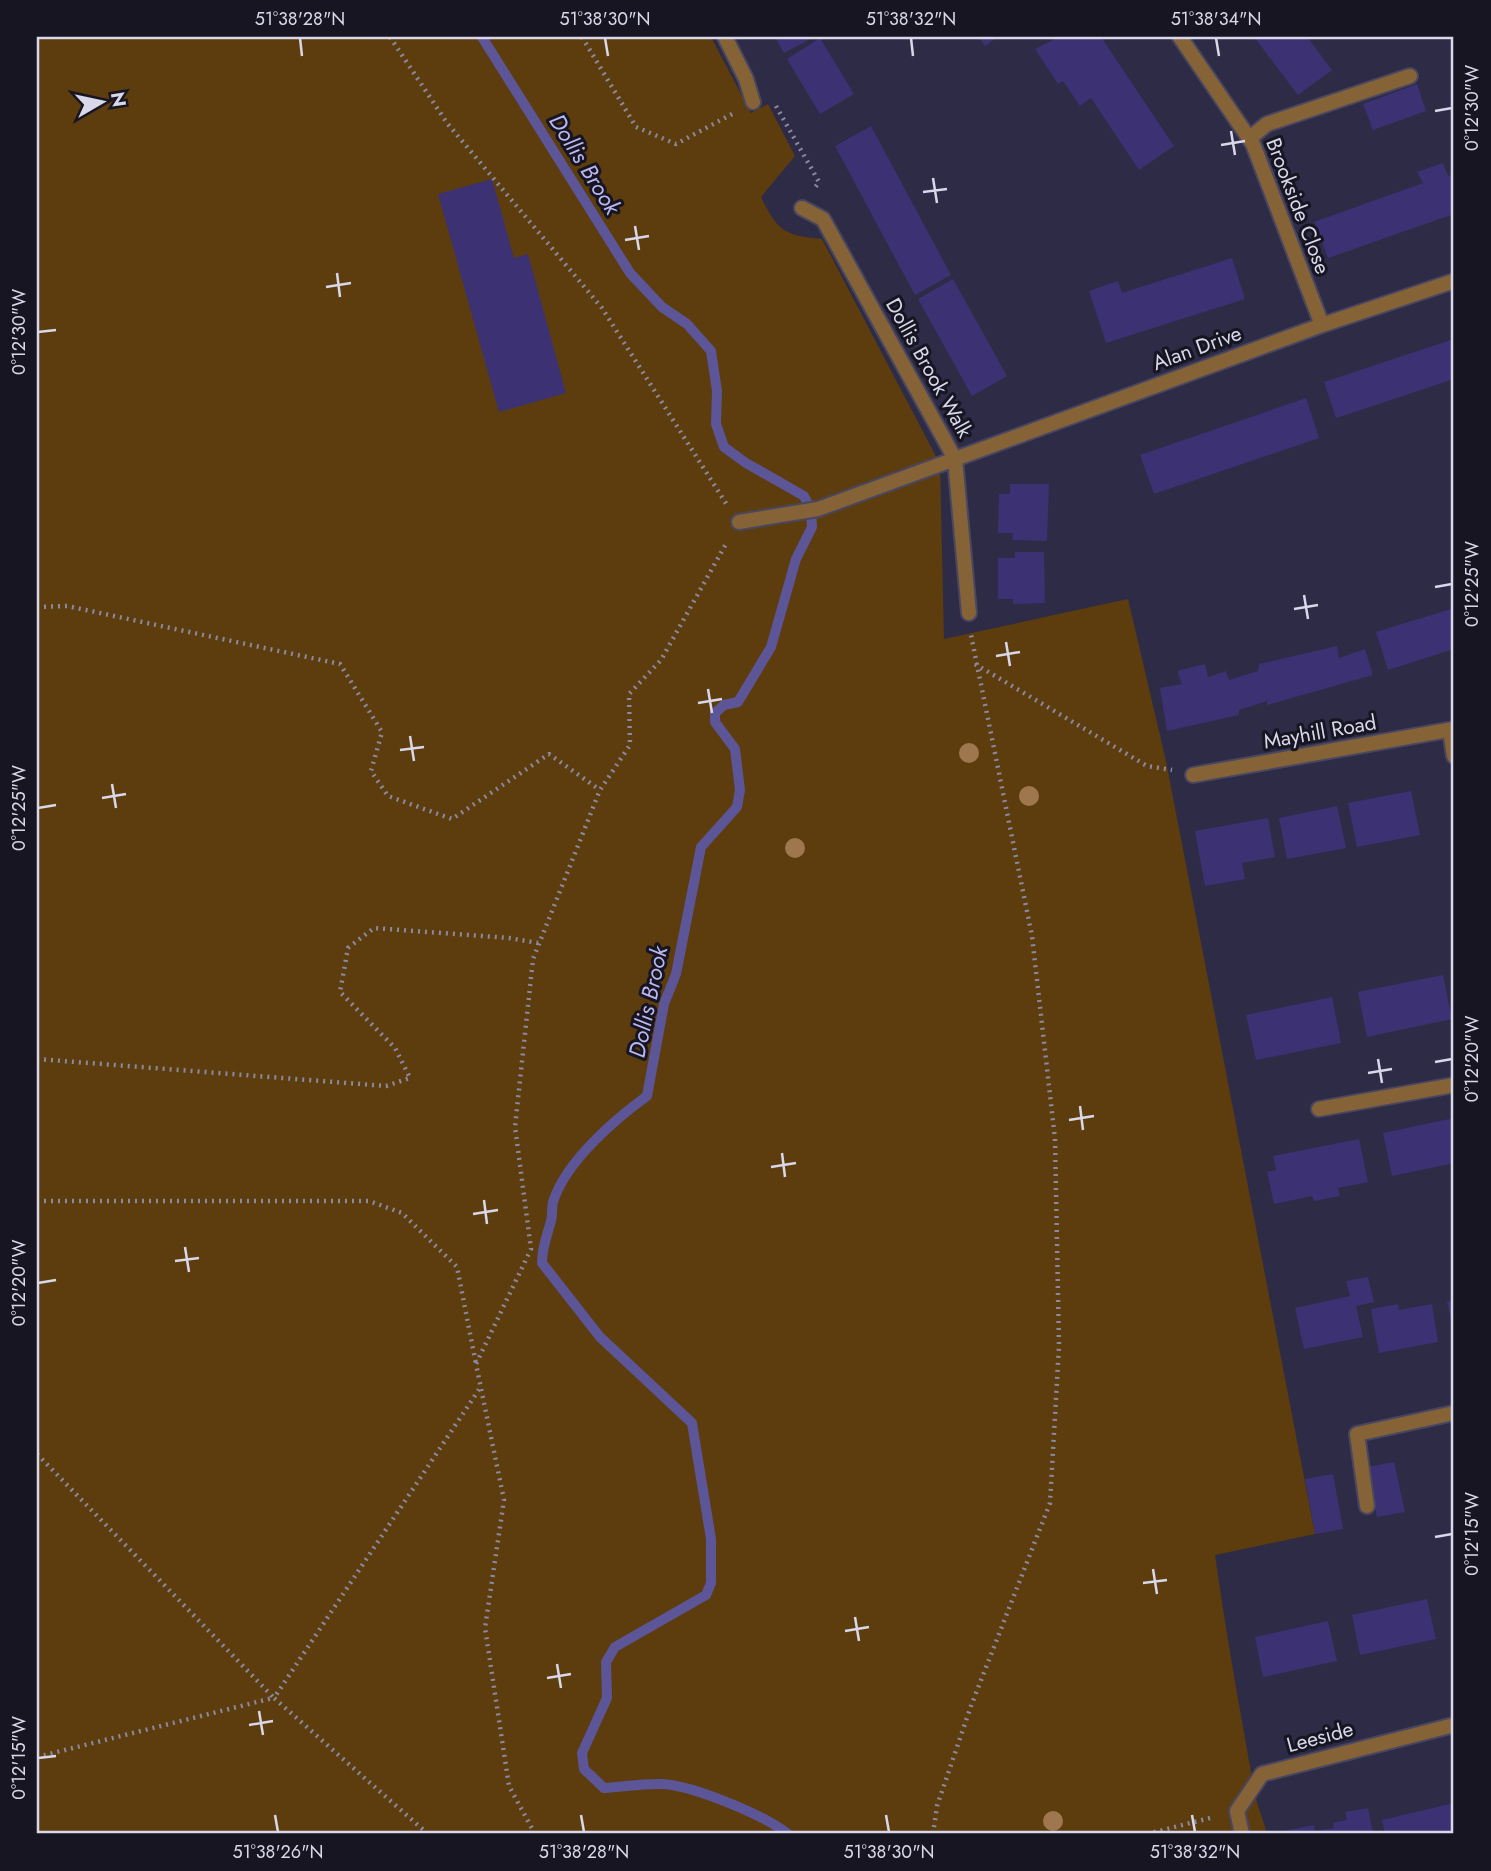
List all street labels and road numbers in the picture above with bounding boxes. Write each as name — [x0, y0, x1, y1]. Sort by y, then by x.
street label: Brookside Close — [1258, 134, 1338, 279]
street label: Dollis Brook Walk — [878, 293, 980, 444]
street label: Alan Drive — [1148, 318, 1246, 378]
street label: Mayhill Road — [1261, 707, 1379, 757]
street label: Leeside — [1283, 1714, 1357, 1760]

